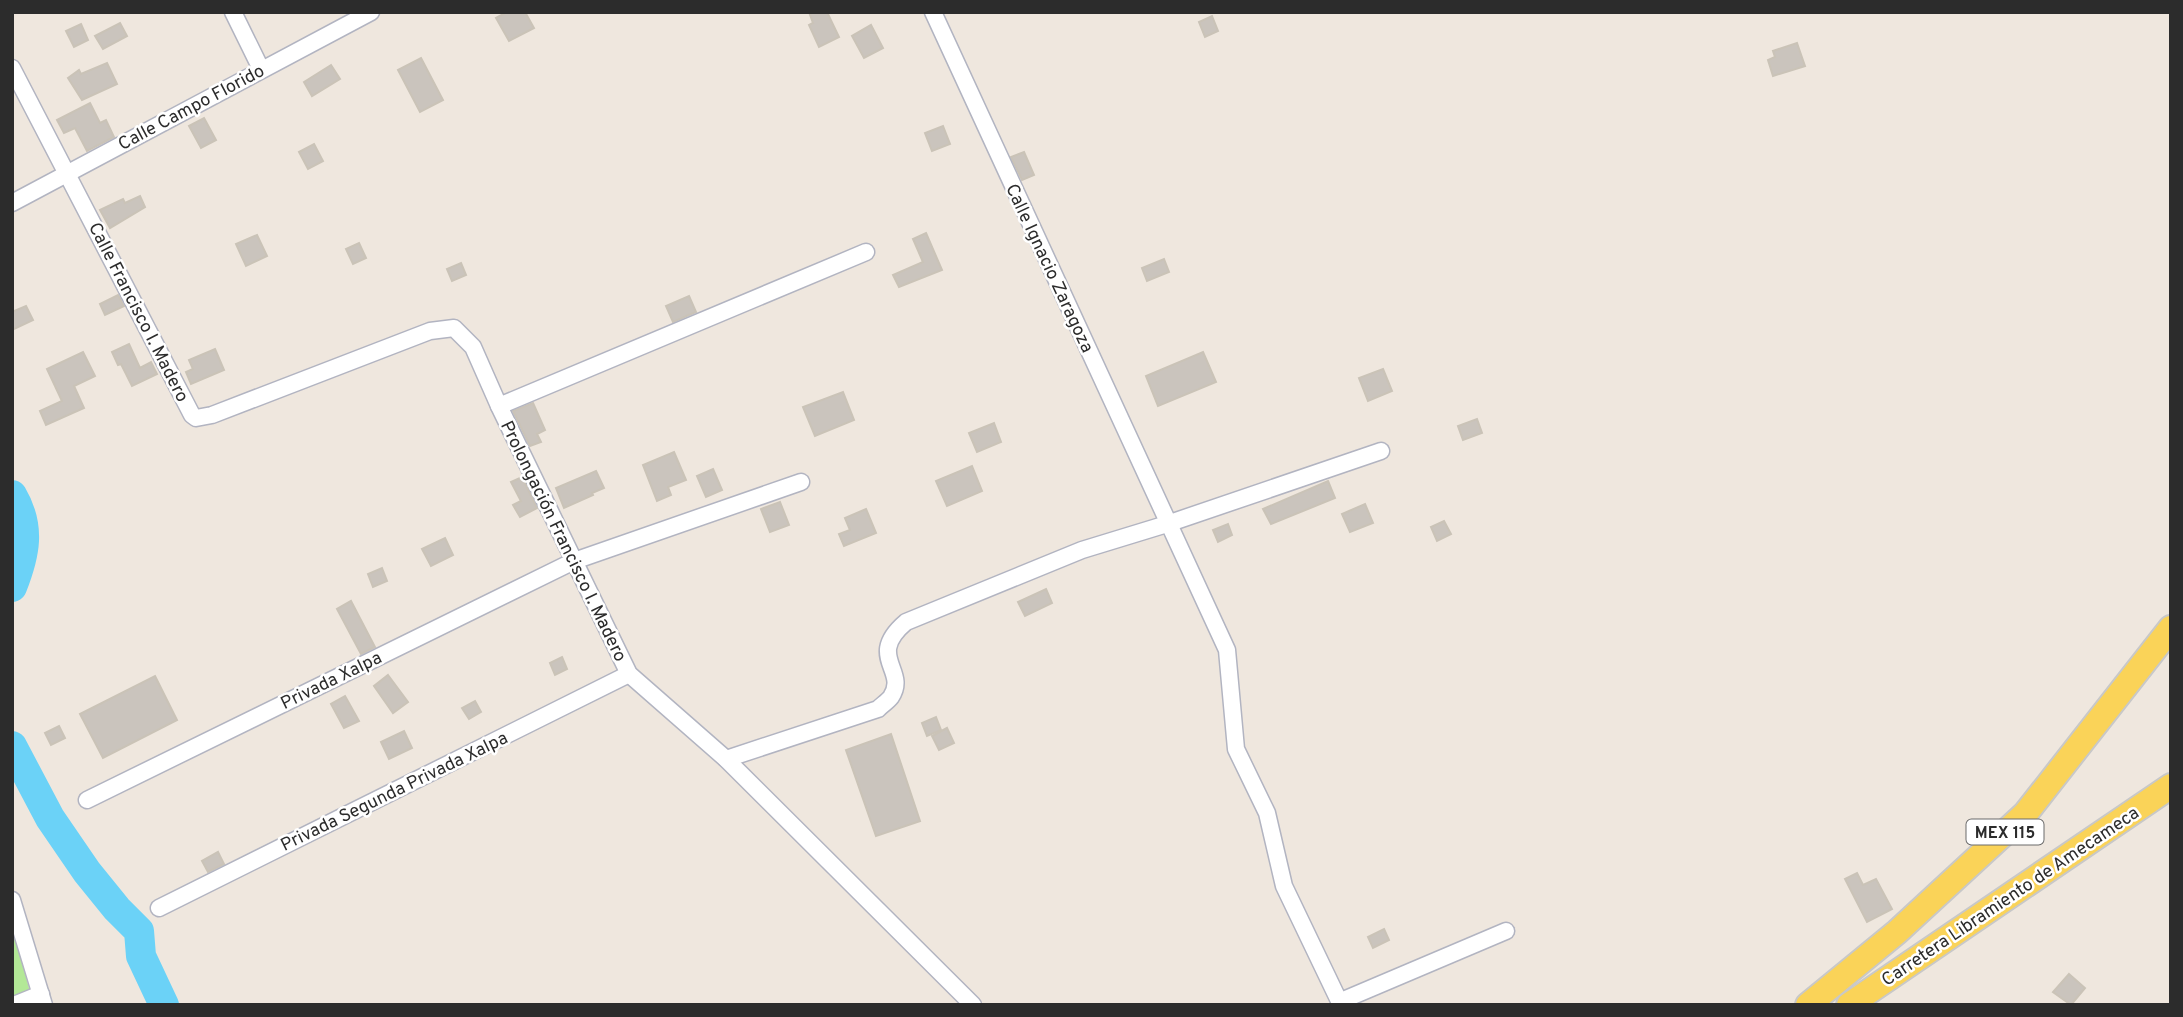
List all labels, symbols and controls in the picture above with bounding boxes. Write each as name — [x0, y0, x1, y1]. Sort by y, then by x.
street label: Calle Campo Florido — [115, 60, 269, 157]
street label: Calle Ignacio Zaragoza — [999, 180, 1098, 357]
street label: Calle Francisco I. Madero — [82, 219, 193, 406]
street label: Prolongación Francisco I. Madero — [494, 417, 631, 666]
street label: Privada Xalpa — [277, 647, 386, 716]
street label: Privada Segunda Privada Xalpa — [277, 727, 512, 858]
street label: Carretera Libramiento de Amecameca — [1878, 802, 2144, 992]
road number: MEX 115 — [1966, 820, 2044, 845]

